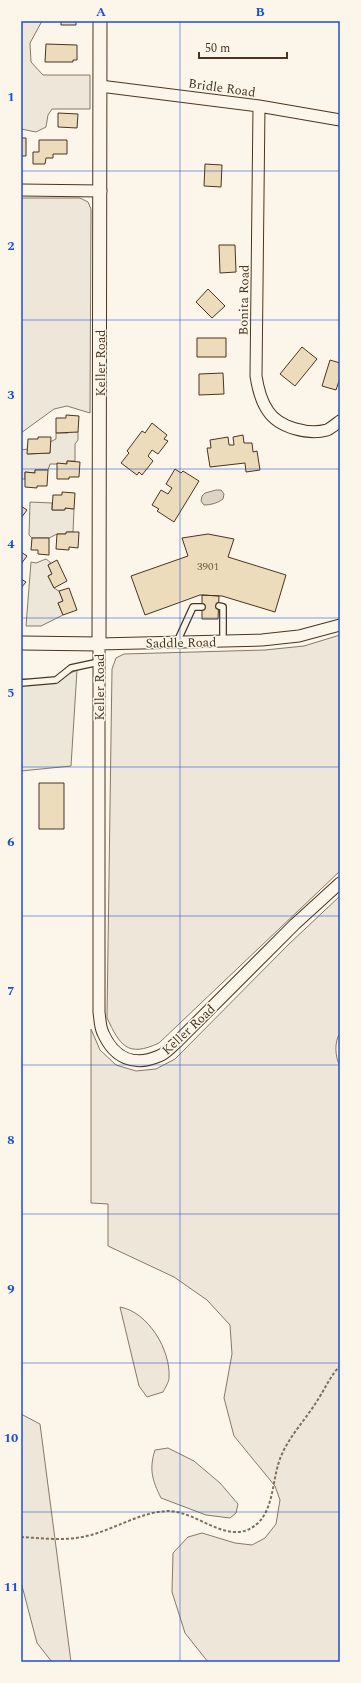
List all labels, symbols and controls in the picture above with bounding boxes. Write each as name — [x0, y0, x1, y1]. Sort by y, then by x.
text: A — [96, 2, 106, 22]
text: B — [255, 2, 265, 22]
scale bar — [199, 34, 287, 60]
text: 50 m — [205, 39, 230, 58]
street label: Bridle Road — [187, 73, 257, 103]
text: 1 — [7, 87, 15, 107]
text: 2 — [7, 236, 15, 256]
street label: Bonita Road — [233, 264, 255, 336]
street label: Keller Road — [91, 329, 111, 397]
text: 3 — [7, 385, 15, 405]
text: 4 — [7, 534, 15, 554]
house number: 3901 — [197, 558, 219, 575]
street label: Saddle Road — [145, 632, 217, 654]
street label: Keller Road — [90, 653, 110, 721]
text: 5 — [7, 683, 15, 703]
text: 6 — [7, 832, 15, 852]
text: 7 — [7, 981, 15, 1001]
street label: Keller Road — [157, 1000, 220, 1060]
text: 8 — [7, 1130, 15, 1150]
text: 9 — [7, 1279, 15, 1299]
text: 10 — [4, 1428, 18, 1448]
text: 11 — [4, 1577, 18, 1597]

